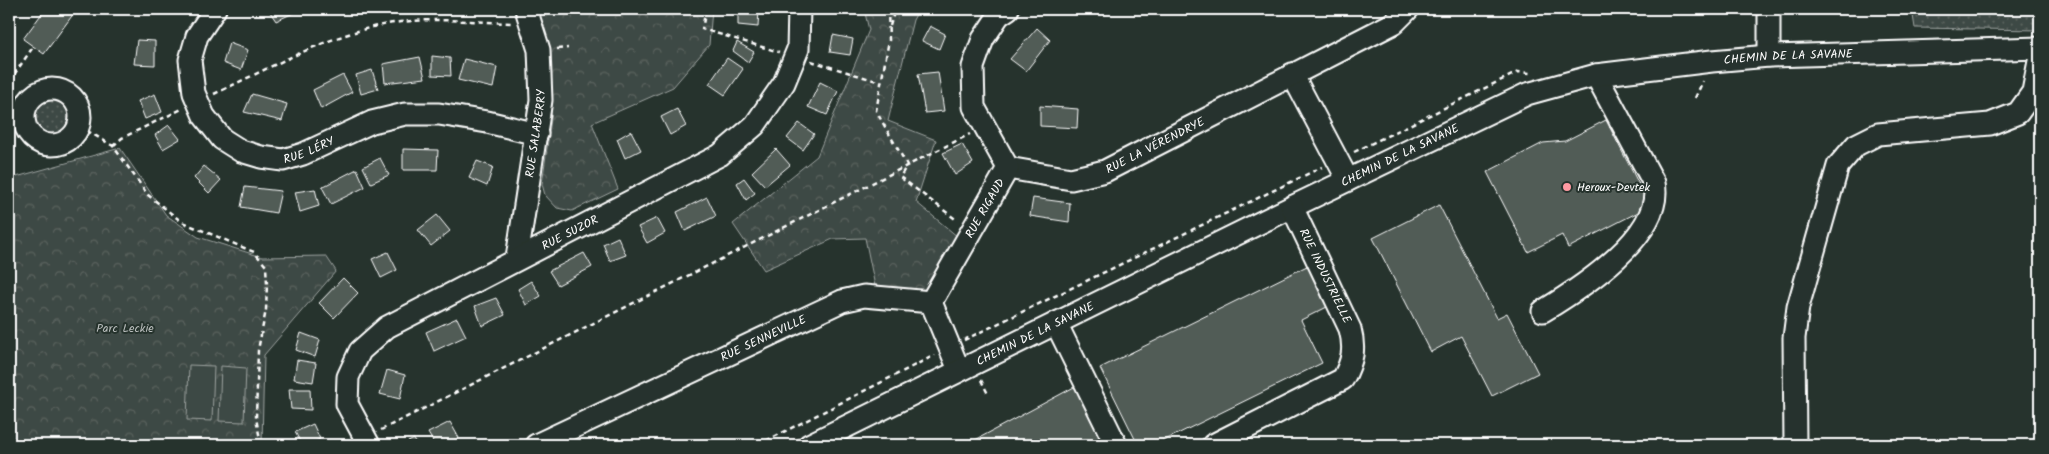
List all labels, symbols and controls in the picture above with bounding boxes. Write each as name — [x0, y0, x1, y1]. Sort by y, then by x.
street label: CHEMIN DE LA SAVANE — [1723, 44, 1854, 69]
street label: RUE SALABERRY — [520, 88, 551, 179]
street label: RUE LA VÉRENDRYE — [1102, 112, 1209, 179]
street label: CHEMIN DE LA SAVANE — [1337, 118, 1463, 192]
street label: RUE LÉRY — [281, 131, 338, 169]
street label: RUE RIGAUD — [960, 175, 1010, 242]
place label: Heroux-Devtek — [1577, 178, 1651, 197]
marker: Heroux-Devtek — [1561, 181, 1573, 193]
street label: RUE SUZOR — [538, 210, 601, 255]
street label: RUE INDUSTRIELLE — [1294, 225, 1357, 328]
street label: CHEMIN DE LA SAVANE — [973, 296, 1098, 371]
street label: RUE SENNEVILLE — [717, 309, 810, 367]
park label: Parc Leckie — [96, 319, 154, 338]

